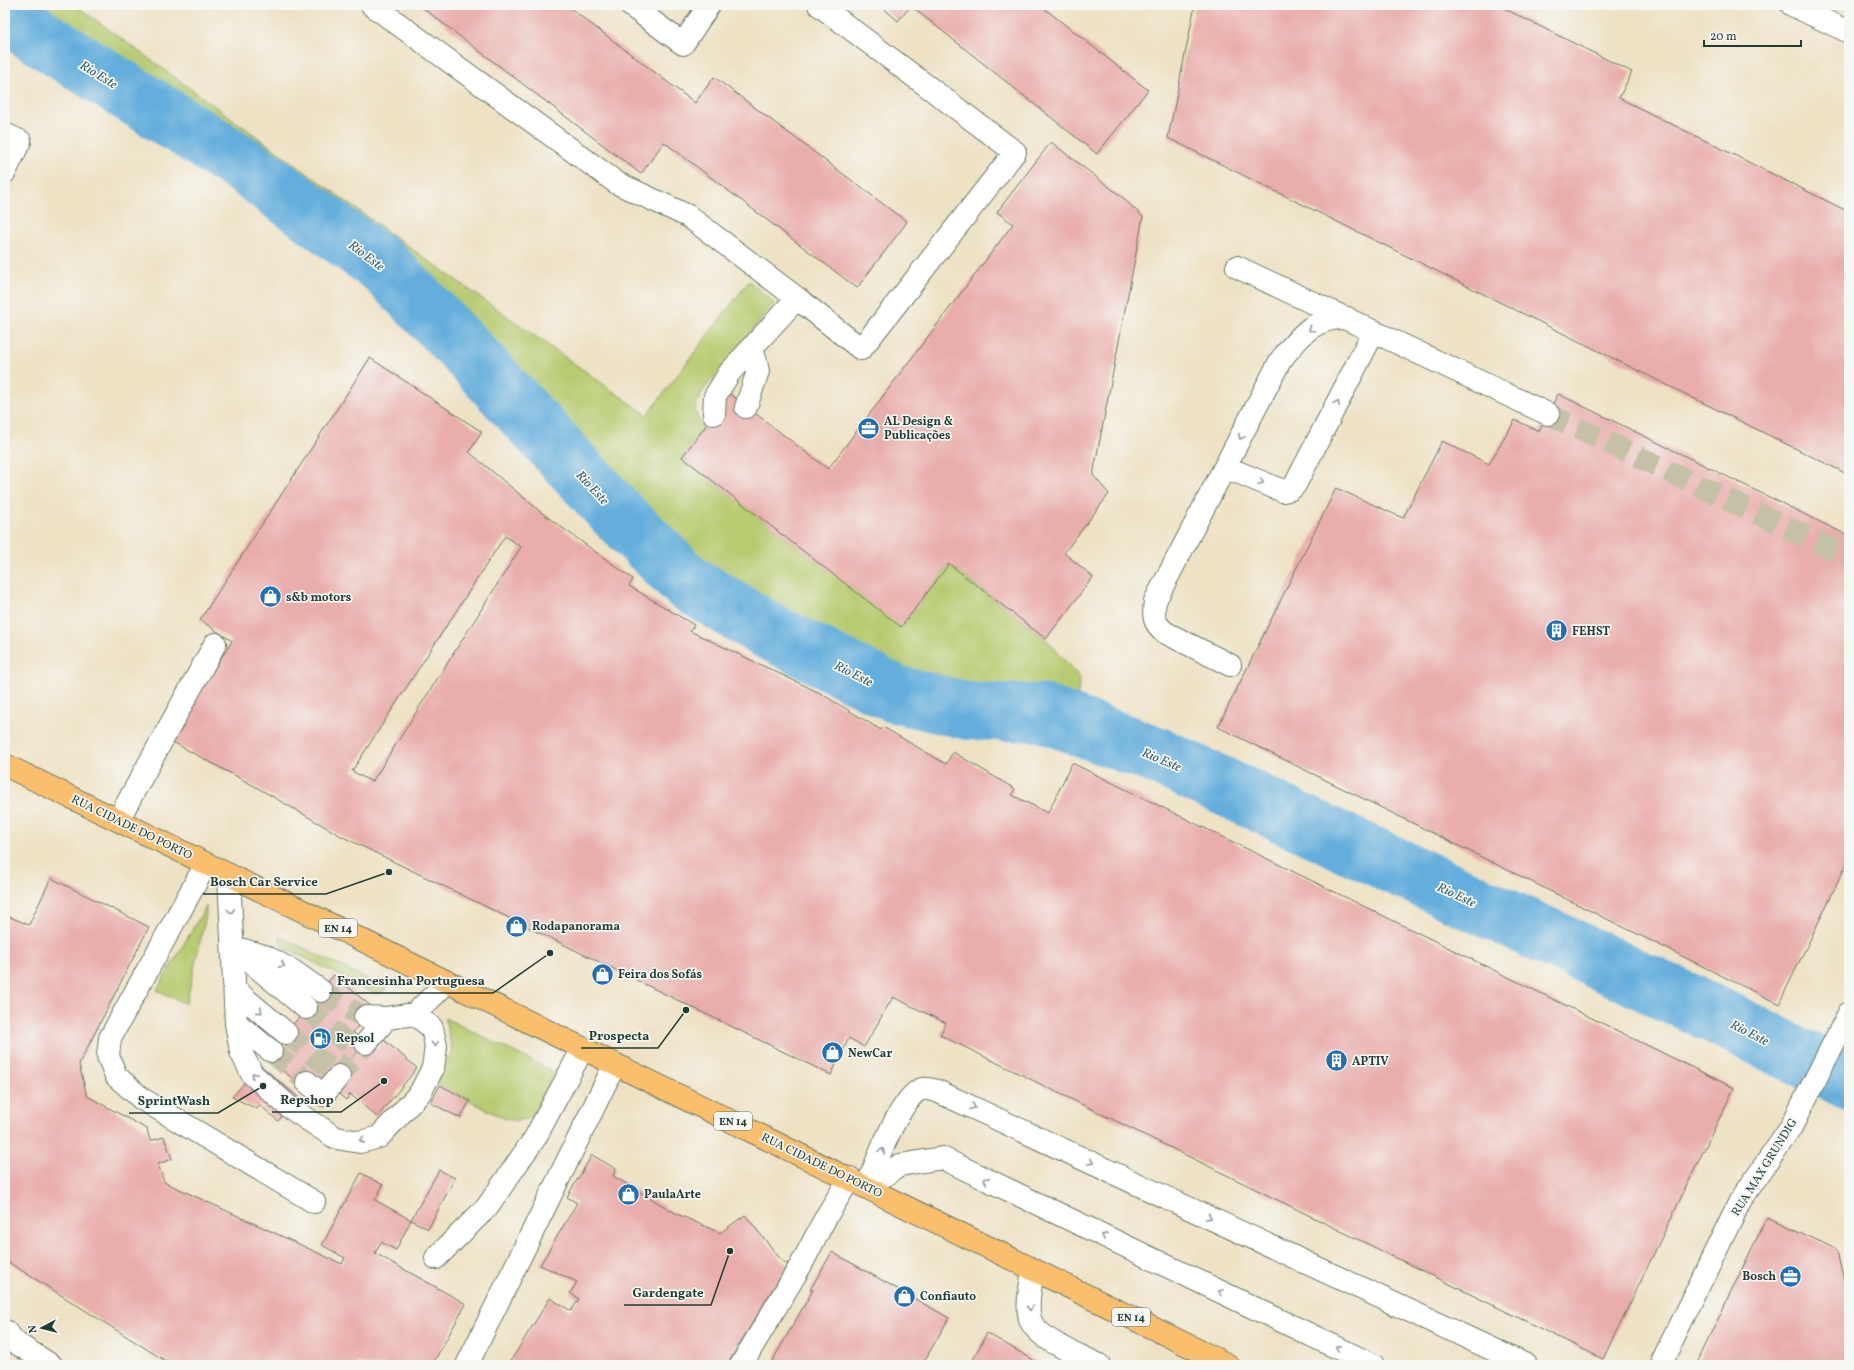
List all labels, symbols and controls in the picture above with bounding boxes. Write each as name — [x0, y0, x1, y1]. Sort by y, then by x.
scale bar — [1704, 22, 1801, 48]
text: 20 m — [1710, 29, 1737, 45]
water label: Rio Este — [76, 57, 120, 94]
water label: Rio Este — [344, 237, 388, 276]
one-way arrow — [1308, 324, 1315, 332]
one-way arrow — [1332, 400, 1340, 407]
place label: AL Design & Publicações — [884, 414, 953, 444]
office icon: AL Design & Publicações — [855, 415, 881, 441]
one-way arrow — [1238, 432, 1246, 440]
water label: Rio Este — [571, 467, 612, 510]
one-way arrow — [1257, 477, 1265, 485]
shop icon: s&b motors — [258, 584, 284, 610]
place label: s&b motors — [286, 590, 352, 606]
building icon: FEHST — [1544, 618, 1570, 644]
place label: FEHST — [1572, 624, 1610, 640]
water label: Rio Este — [831, 657, 876, 692]
water label: Rio Este — [1139, 745, 1184, 777]
street label: RUA CIDADE DO PORTO — [68, 792, 195, 864]
callout: Bosch Car Service — [203, 869, 326, 894]
text: Bosch Car Service — [210, 874, 318, 892]
water label: Rio Este — [1434, 879, 1479, 913]
one-way arrow — [227, 908, 235, 914]
shop icon: Rodapanorama — [503, 913, 529, 939]
road number: EN 14 — [319, 919, 357, 937]
place label: Rodapanorama — [532, 919, 620, 935]
one-way arrow — [278, 960, 285, 968]
shop icon: Feira dos Sofás — [589, 961, 615, 987]
place label: Feira dos Sofás — [618, 967, 702, 983]
callout: Francesinha Portuguesa — [329, 968, 493, 993]
text: Francesinha Portuguesa — [337, 973, 485, 991]
one-way arrow — [256, 1007, 263, 1014]
water label: Rio Este — [1727, 1016, 1772, 1051]
callout: Prospecta — [581, 1023, 658, 1048]
fuel station icon: Repsol — [308, 1025, 334, 1051]
text: Prospecta — [589, 1028, 649, 1046]
place label: Repsol — [336, 1031, 374, 1047]
shop icon: NewCar — [819, 1040, 845, 1066]
one-way arrow — [430, 1041, 439, 1048]
place label: NewCar — [848, 1046, 892, 1062]
building icon: APTIV — [1324, 1048, 1350, 1074]
place label: APTIV — [1352, 1054, 1389, 1070]
one-way arrow — [251, 1072, 259, 1080]
callout: Repshop — [272, 1087, 341, 1112]
callout: SprintWash — [129, 1088, 218, 1113]
text: Repshop — [280, 1092, 334, 1110]
text: SprintWash — [138, 1093, 211, 1111]
one-way arrow — [969, 1103, 976, 1111]
road number: EN 14 — [714, 1112, 752, 1130]
street label: RUA MAX GRUNDIG — [1728, 1116, 1801, 1219]
street label: RUA CIDADE DO PORTO — [758, 1130, 885, 1202]
one-way arrow — [358, 1136, 365, 1145]
one-way arrow — [877, 1147, 885, 1155]
one-way arrow — [1086, 1157, 1094, 1165]
one-way arrow — [983, 1177, 991, 1185]
shop icon: PaulaArte — [616, 1181, 642, 1207]
place label: PaulaArte — [644, 1187, 701, 1203]
one-way arrow — [1204, 1212, 1212, 1220]
one-way arrow — [1100, 1233, 1108, 1241]
office icon: Bosch — [1778, 1263, 1804, 1289]
place label: Bosch — [1742, 1269, 1776, 1285]
callout: Gardengate — [624, 1280, 711, 1305]
shop icon: Confiauto — [891, 1283, 917, 1309]
text: Gardengate — [632, 1285, 704, 1303]
place label: Confiauto — [920, 1289, 976, 1305]
one-way arrow — [1218, 1289, 1225, 1297]
one-way arrow — [1025, 1305, 1034, 1311]
north arrow — [22, 1308, 62, 1348]
road number: EN 14 — [1112, 1308, 1150, 1326]
text: N — [26, 1324, 41, 1334]
one-way arrow — [1335, 1345, 1343, 1353]

